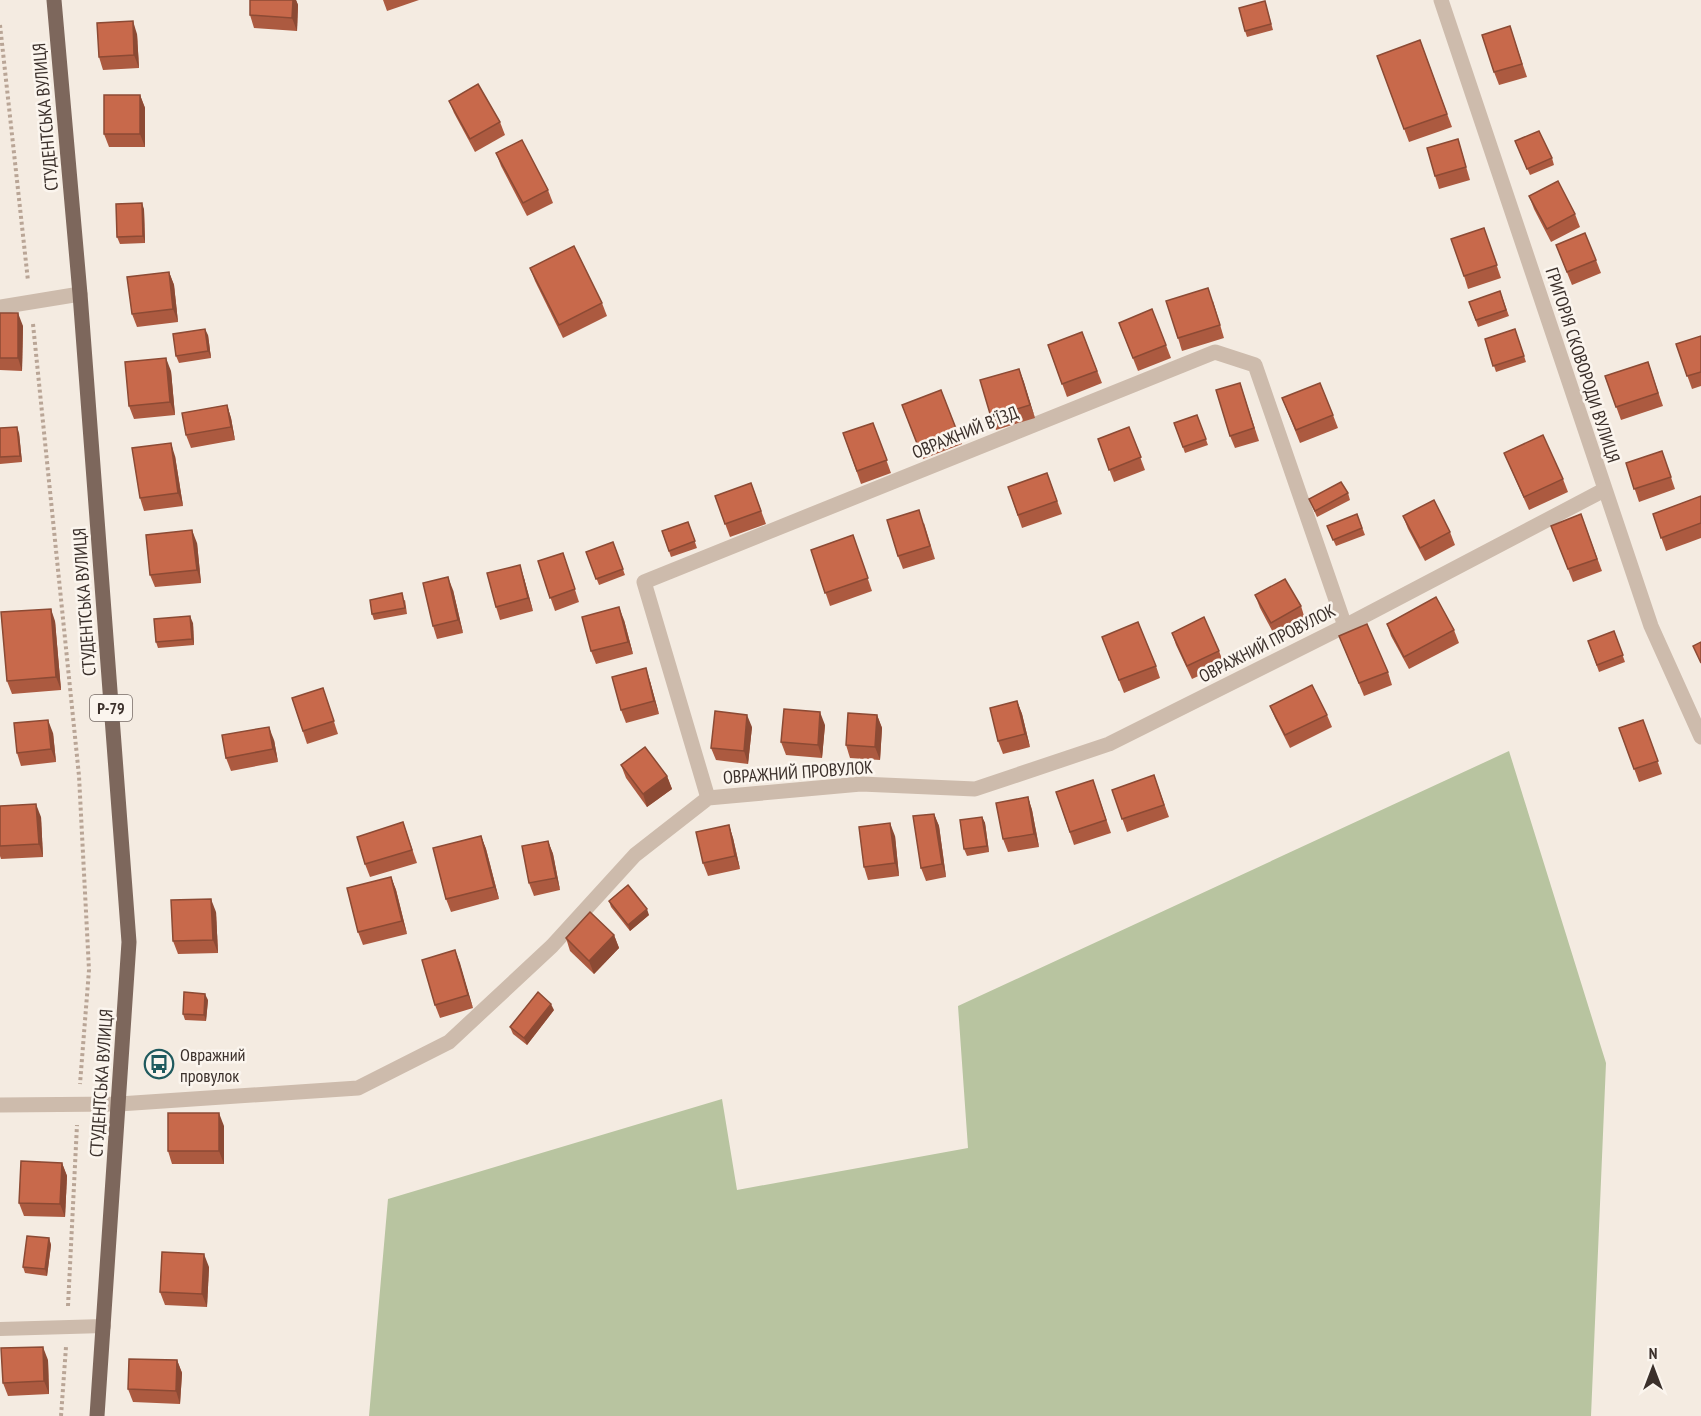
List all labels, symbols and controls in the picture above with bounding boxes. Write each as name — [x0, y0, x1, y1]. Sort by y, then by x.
street label: СТУДЕНТСЬКА ВУЛИЦЯ — [27, 42, 63, 192]
street label: ГРИГОРІЯ СКОВОРОДИ ВУЛИЦЯ — [1541, 264, 1625, 466]
street label: ОВРАЖНИЙ В'ЇЗД — [909, 400, 1022, 464]
street label: СТУДЕНТСЬКА ВУЛИЦЯ — [67, 527, 101, 677]
street label: ОВРАЖНИЙ ПРОВУЛОК — [1195, 599, 1339, 687]
road number: Р-79 — [90, 695, 132, 721]
street label: ОВРАЖНИЙ ПРОВУЛОК — [722, 755, 874, 789]
street label: СТУДЕНТСЬКА ВУЛИЦЯ — [84, 1008, 118, 1158]
place label: Овражний провулок — [180, 1043, 245, 1087]
bus stop icon: Овражний провулок — [143, 1048, 175, 1080]
north arrow — [1623, 1338, 1683, 1398]
text: N — [1649, 1343, 1657, 1363]

